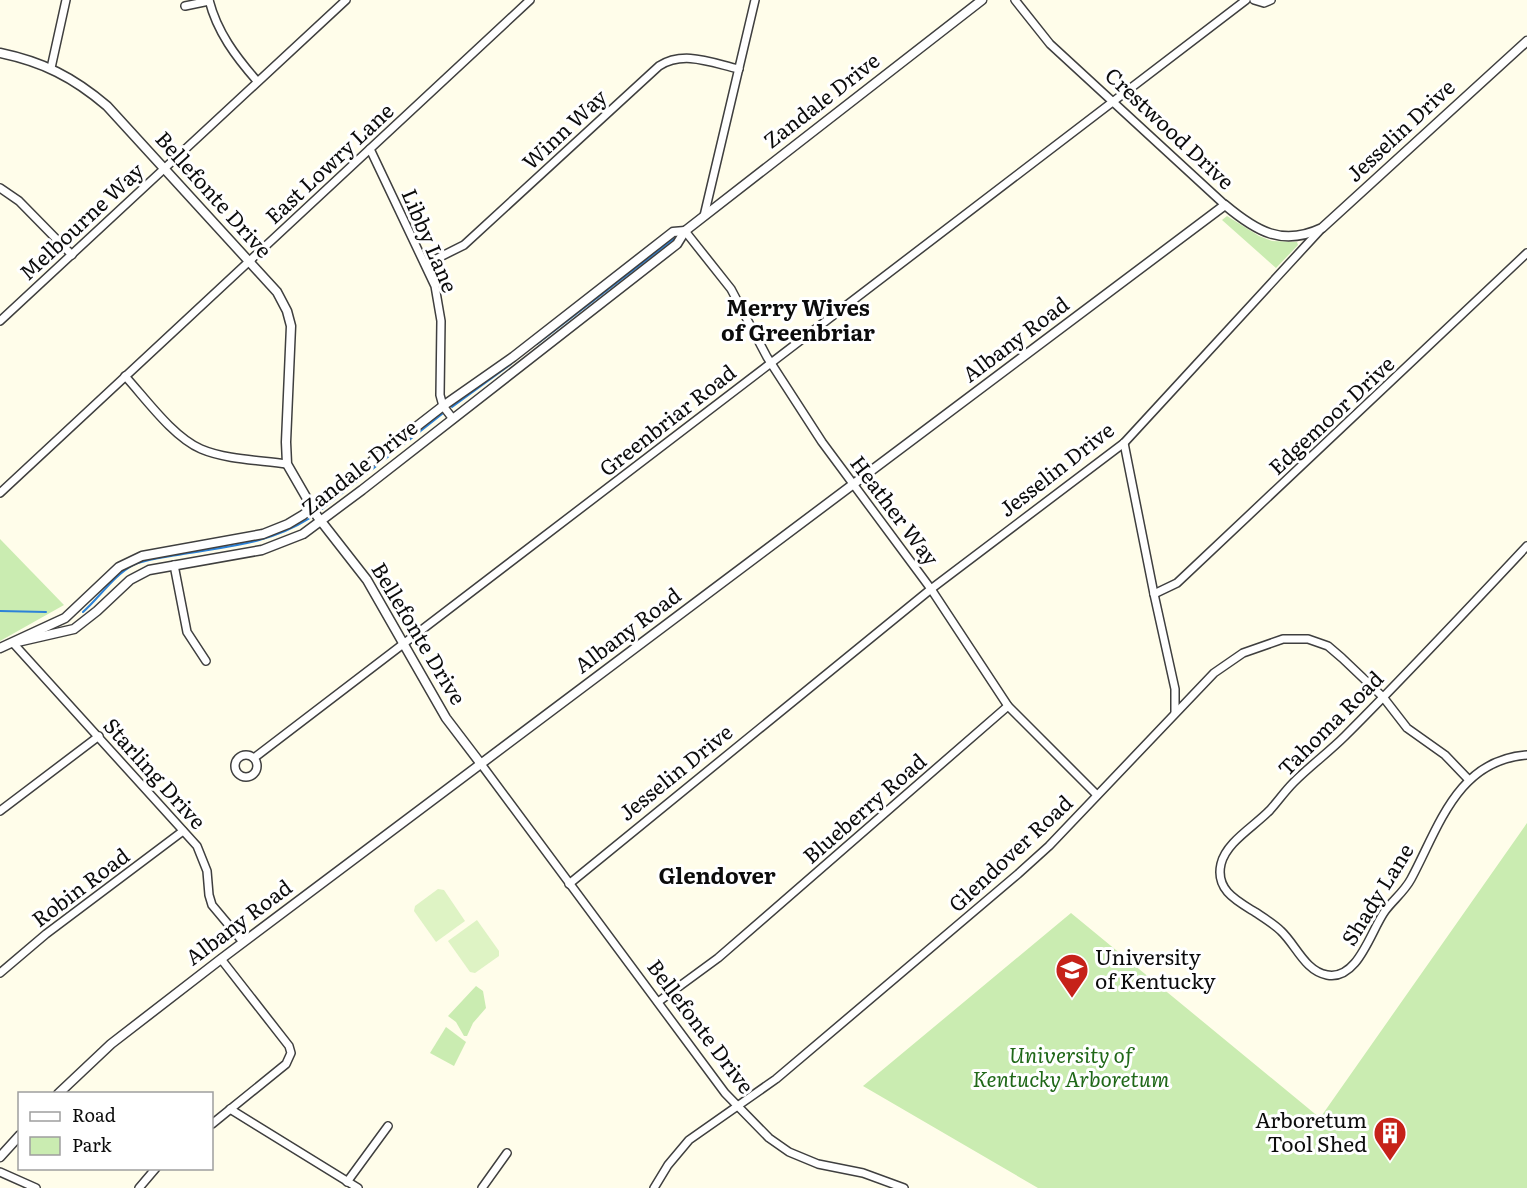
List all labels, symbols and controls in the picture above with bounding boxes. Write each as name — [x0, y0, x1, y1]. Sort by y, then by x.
street label: Zandale Drive — [756, 44, 885, 154]
street label: Crestwood Drive — [1099, 59, 1242, 195]
street label: Jesselin Drive — [1338, 71, 1461, 188]
street label: Winn Way — [514, 80, 613, 176]
street label: East Lowry Lane — [257, 94, 399, 230]
street label: Bellefonte Drive — [149, 123, 280, 264]
street label: Melbourne Way — [11, 154, 150, 286]
street label: Libby Lane — [396, 183, 467, 297]
street label: Albany Road — [955, 288, 1074, 388]
district label: Merry Wives of Greenbriar — [721, 290, 875, 348]
street label: Edgemoor Drive — [1260, 347, 1400, 481]
street label: Greenbriar Road — [592, 356, 742, 482]
street label: Zandale Drive — [294, 411, 423, 521]
street label: Jesselin Drive — [991, 413, 1120, 523]
street label: Heather Way — [844, 448, 948, 572]
street label: Bellefonte Drive — [365, 556, 475, 710]
street label: Albany Road — [567, 579, 686, 679]
street label: Tahoma Road — [1269, 662, 1389, 782]
street label: Starling Drive — [97, 710, 214, 835]
street label: Jesselin Drive — [611, 715, 738, 827]
street label: Blueberry Road — [795, 745, 932, 870]
street label: Glendover Road — [940, 786, 1078, 918]
street label: Shady Lane — [1332, 837, 1420, 951]
street label: Robin Road — [24, 839, 135, 933]
district label: Glendover — [658, 858, 776, 891]
street label: Albany Road — [178, 871, 297, 971]
place label: University of Kentucky — [1095, 940, 1217, 995]
street label: Bellefonte Drive — [641, 952, 763, 1099]
school or university icon: University of Kentucky — [1054, 952, 1090, 999]
park label: University of Kentucky Arboretum — [973, 1038, 1170, 1093]
legend — [18, 1092, 213, 1170]
text: Road — [72, 1101, 116, 1128]
place label: Arboretum Tool Shed — [1255, 1103, 1367, 1158]
building icon: Arboretum Tool Shed — [1372, 1115, 1408, 1162]
text: Park — [72, 1131, 113, 1158]

